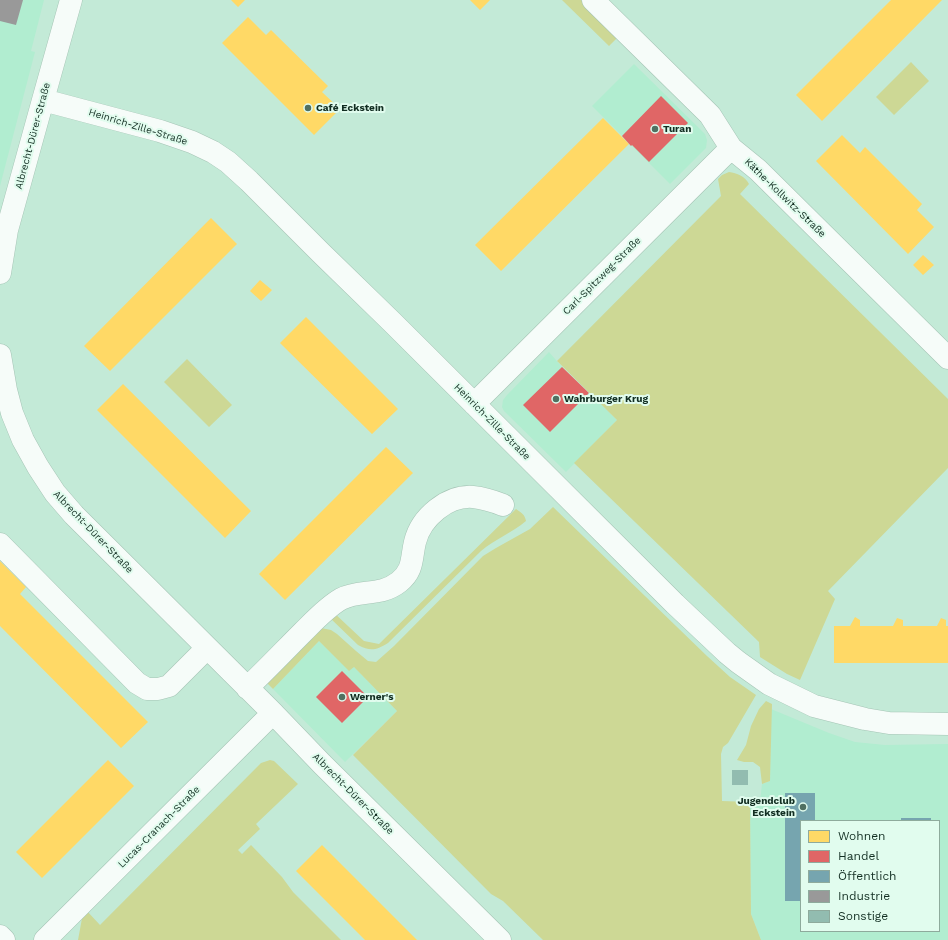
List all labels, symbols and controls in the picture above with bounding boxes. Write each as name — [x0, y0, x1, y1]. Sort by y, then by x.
street label: Albrecht-Dürer-Straße — [13, 81, 53, 191]
place label: Café Eckstein — [316, 102, 384, 114]
marker: Café Eckstein — [303, 103, 313, 113]
street label: Heinrich-Zille-Straße — [87, 106, 189, 148]
place label: Turan — [663, 123, 691, 135]
marker: Turan — [650, 124, 660, 134]
street label: Käthe-Kollwitz-Straße — [742, 156, 828, 240]
street label: Carl-Spitzweg-Straße — [561, 235, 643, 317]
street label: Heinrich-Zille-Straße — [451, 381, 533, 463]
place label: Wahrburger Krug — [564, 393, 648, 405]
marker: Wahrburger Krug — [551, 394, 561, 404]
street label: Albrecht-Dürer-Straße — [51, 488, 135, 576]
place label: Werner's — [350, 691, 394, 703]
marker: Werner's — [337, 692, 347, 702]
street label: Albrecht-Dürer-Straße — [310, 751, 396, 837]
street label: Lucas-Cranach-Straße — [116, 784, 202, 870]
place label: Jugendclub Eckstein — [737, 795, 795, 818]
marker: Jugendclub Eckstein — [798, 802, 808, 812]
legend — [800, 820, 940, 932]
text: Wohnen — [838, 829, 886, 843]
text: Handel — [838, 849, 879, 863]
text: Öffentlich — [838, 869, 897, 883]
text: Industrie — [838, 889, 890, 903]
text: Sonstige — [838, 909, 888, 923]

